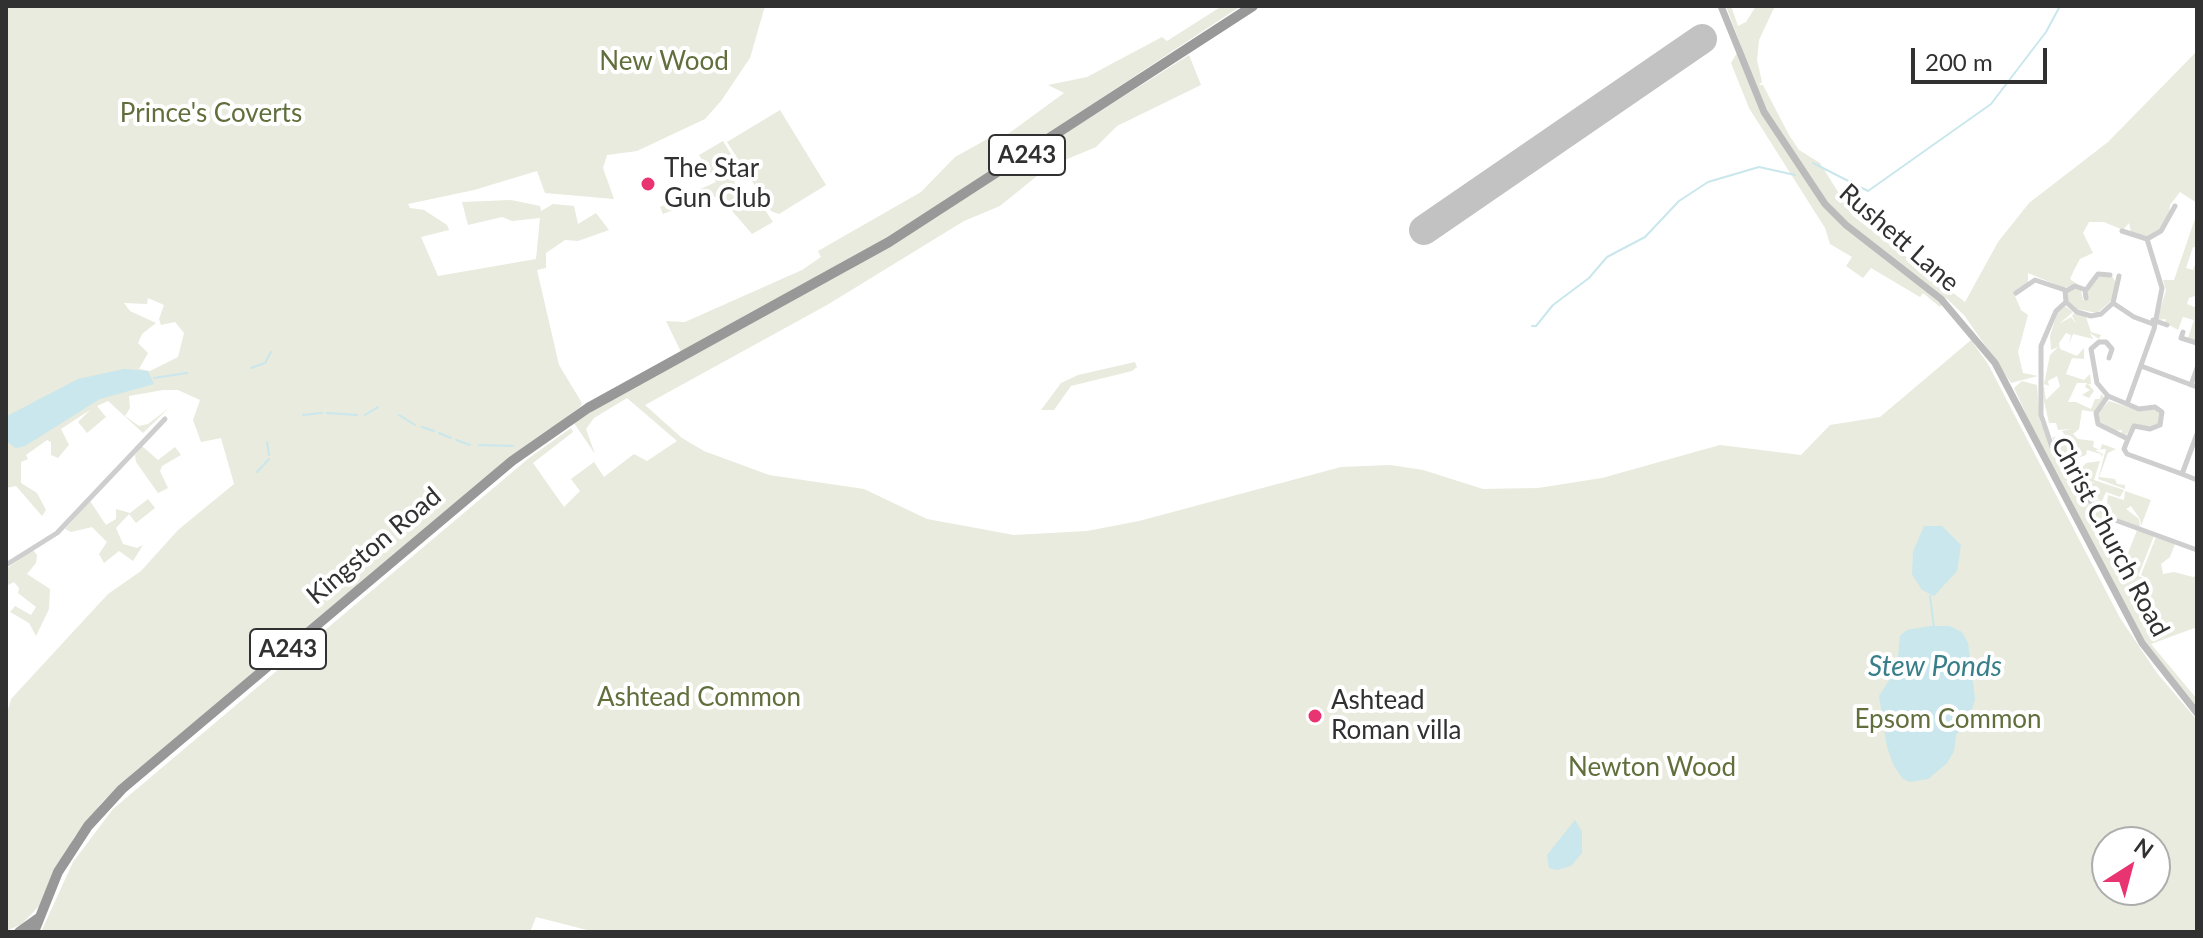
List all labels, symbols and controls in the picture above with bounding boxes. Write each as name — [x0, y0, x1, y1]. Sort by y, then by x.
scale bar — [1915, 32, 2051, 82]
park label: New Wood — [599, 46, 729, 78]
text: 200 m — [1925, 47, 1993, 76]
park label: Prince's Coverts — [120, 98, 302, 130]
road number: A243 — [989, 135, 1065, 175]
place label: The Star Gun Club — [664, 153, 771, 214]
marker: The Star Gun Club — [639, 175, 657, 193]
street label: Rushett Lane — [1833, 177, 1965, 299]
street label: Christ Church Road — [2044, 432, 2176, 642]
street label: Kingston Road — [301, 481, 447, 611]
road number: A243 — [250, 629, 326, 669]
water label: Stew Ponds — [1868, 650, 2002, 684]
park label: Ashtead Common — [597, 682, 801, 714]
place label: Ashtead Roman villa — [1331, 685, 1462, 746]
park label: Epsom Common — [1854, 704, 2042, 736]
marker: Ashtead Roman villa — [1306, 707, 1324, 725]
park label: Newton Wood — [1568, 752, 1736, 784]
north arrow — [2091, 826, 2171, 906]
text: N — [2129, 832, 2159, 864]

